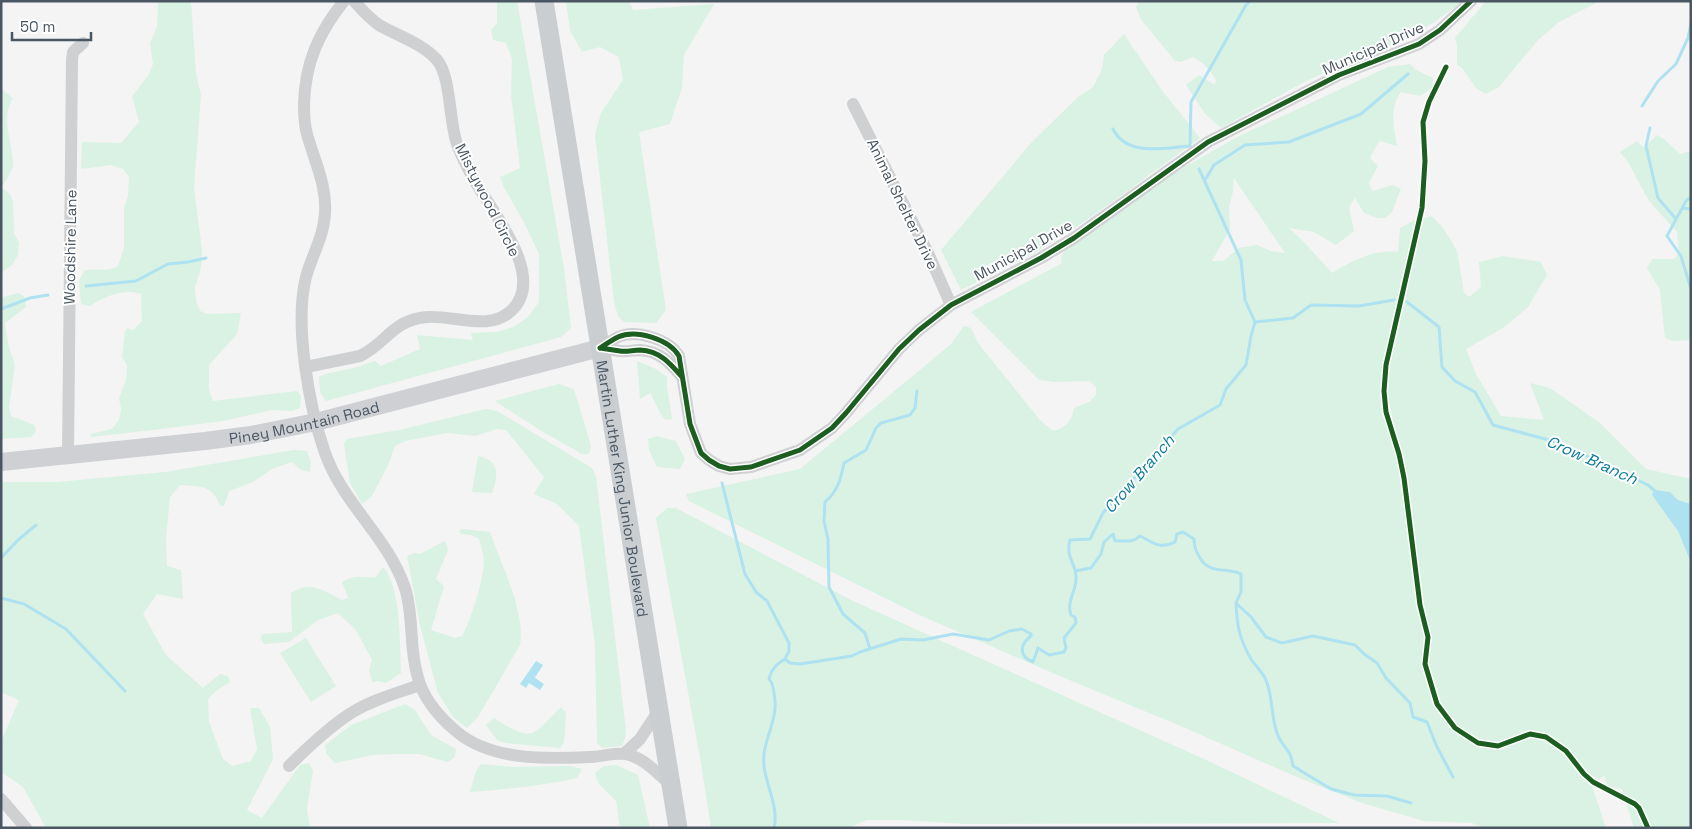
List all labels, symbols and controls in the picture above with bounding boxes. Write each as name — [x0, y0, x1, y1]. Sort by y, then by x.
scale bar — [12, 10, 91, 42]
text: 50 m — [20, 17, 55, 36]
street label: Municipal Drive — [1319, 17, 1427, 79]
street label: Animal Shelter Drive — [863, 135, 943, 273]
street label: Mistywood Circle — [451, 140, 525, 260]
street label: Woodshire Lane — [59, 189, 81, 305]
street label: Municipal Drive — [971, 215, 1076, 285]
street label: Martin Luther King Junior Boulevard — [593, 359, 653, 618]
street label: Piney Mountain Road — [228, 396, 381, 447]
water label: Crow Branch — [1099, 429, 1180, 518]
water label: Crow Branch — [1543, 431, 1642, 490]

